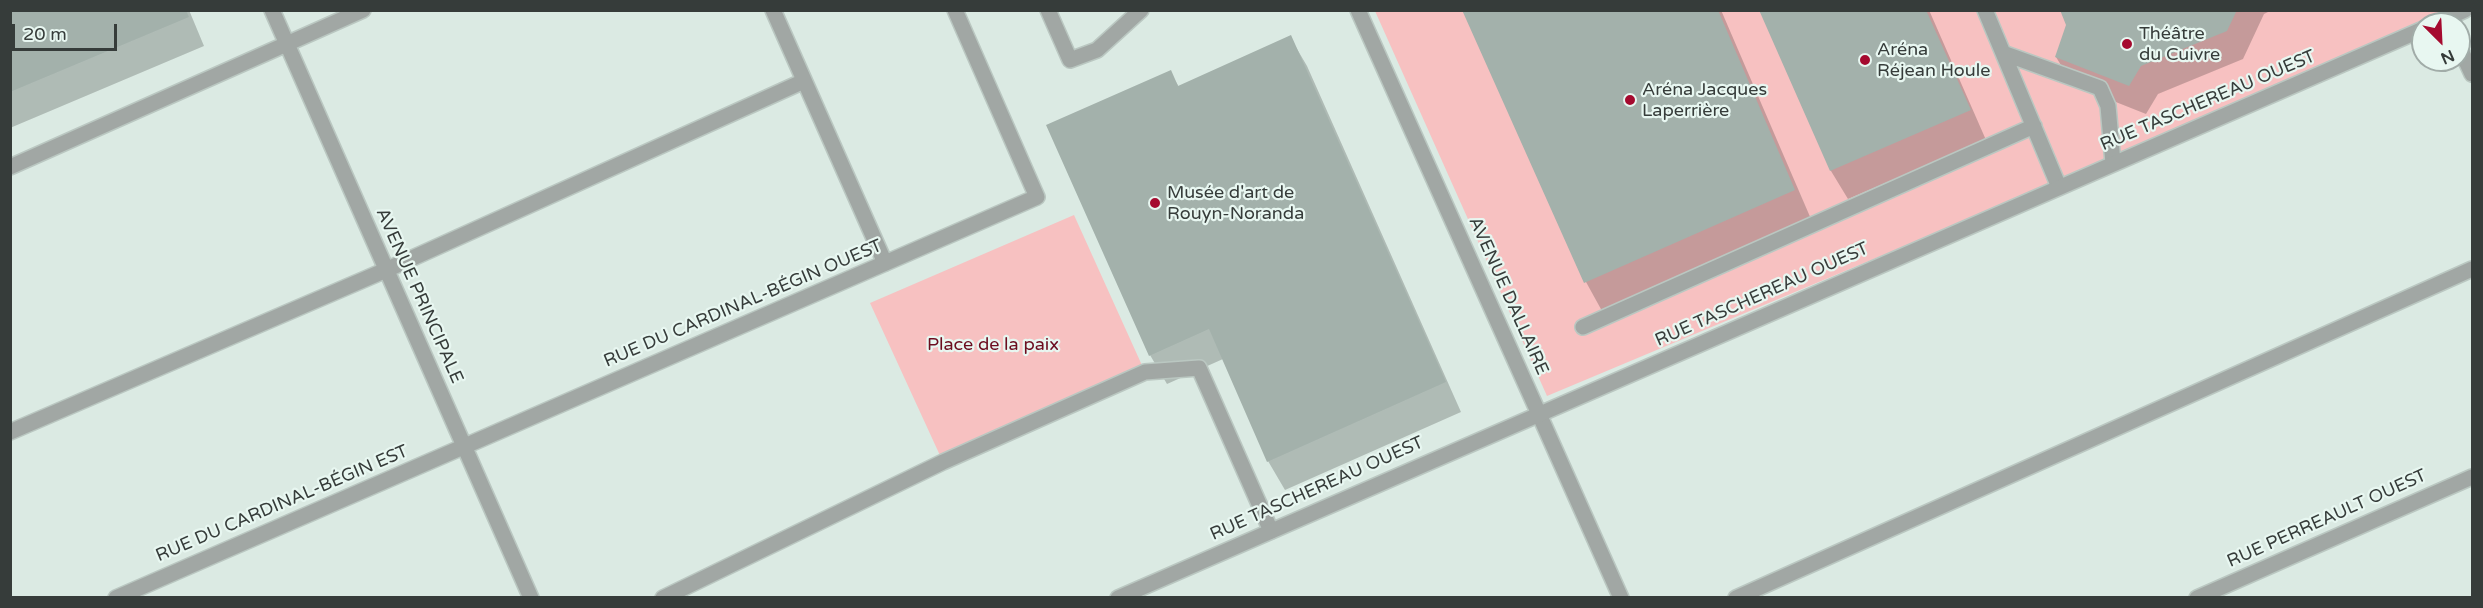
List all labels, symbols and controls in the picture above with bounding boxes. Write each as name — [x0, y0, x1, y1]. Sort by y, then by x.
scale bar — [15, 12, 120, 50]
north arrow — [2411, 12, 2471, 72]
text: 20 m — [23, 23, 67, 45]
place label: Théâtre du Cuivre — [2139, 23, 2220, 66]
marker: Théâtre du Cuivre — [2120, 37, 2134, 51]
place label: Aréna Réjean Houle — [1877, 39, 1990, 82]
text: N — [2438, 45, 2457, 68]
street label: RUE TASCHEREAU OUEST — [2097, 46, 2319, 156]
marker: Aréna Réjean Houle — [1858, 53, 1872, 67]
place label: Aréna Jacques Laperrière — [1642, 79, 1767, 122]
marker: Aréna Jacques Laperrière — [1623, 93, 1637, 107]
place label: Musée d'art de Rouyn-Noranda — [1167, 182, 1304, 224]
marker: Musée d'art de Rouyn-Noranda — [1148, 196, 1162, 210]
street label: AVENUE PRINCIPALE — [371, 205, 467, 387]
street label: AVENUE DALLAIRE — [1463, 214, 1553, 378]
street label: RUE DU CARDINAL-BÉGIN OUEST — [601, 235, 885, 373]
street label: RUE TASCHEREAU OUEST — [1652, 238, 1872, 352]
park label: Place de la paix — [927, 334, 1059, 356]
street label: RUE TASCHEREAU OUEST — [1207, 432, 1427, 546]
street label: RUE DU CARDINAL-BÉGIN EST — [153, 441, 411, 567]
street label: RUE PERREAULT OUEST — [2224, 465, 2430, 573]

